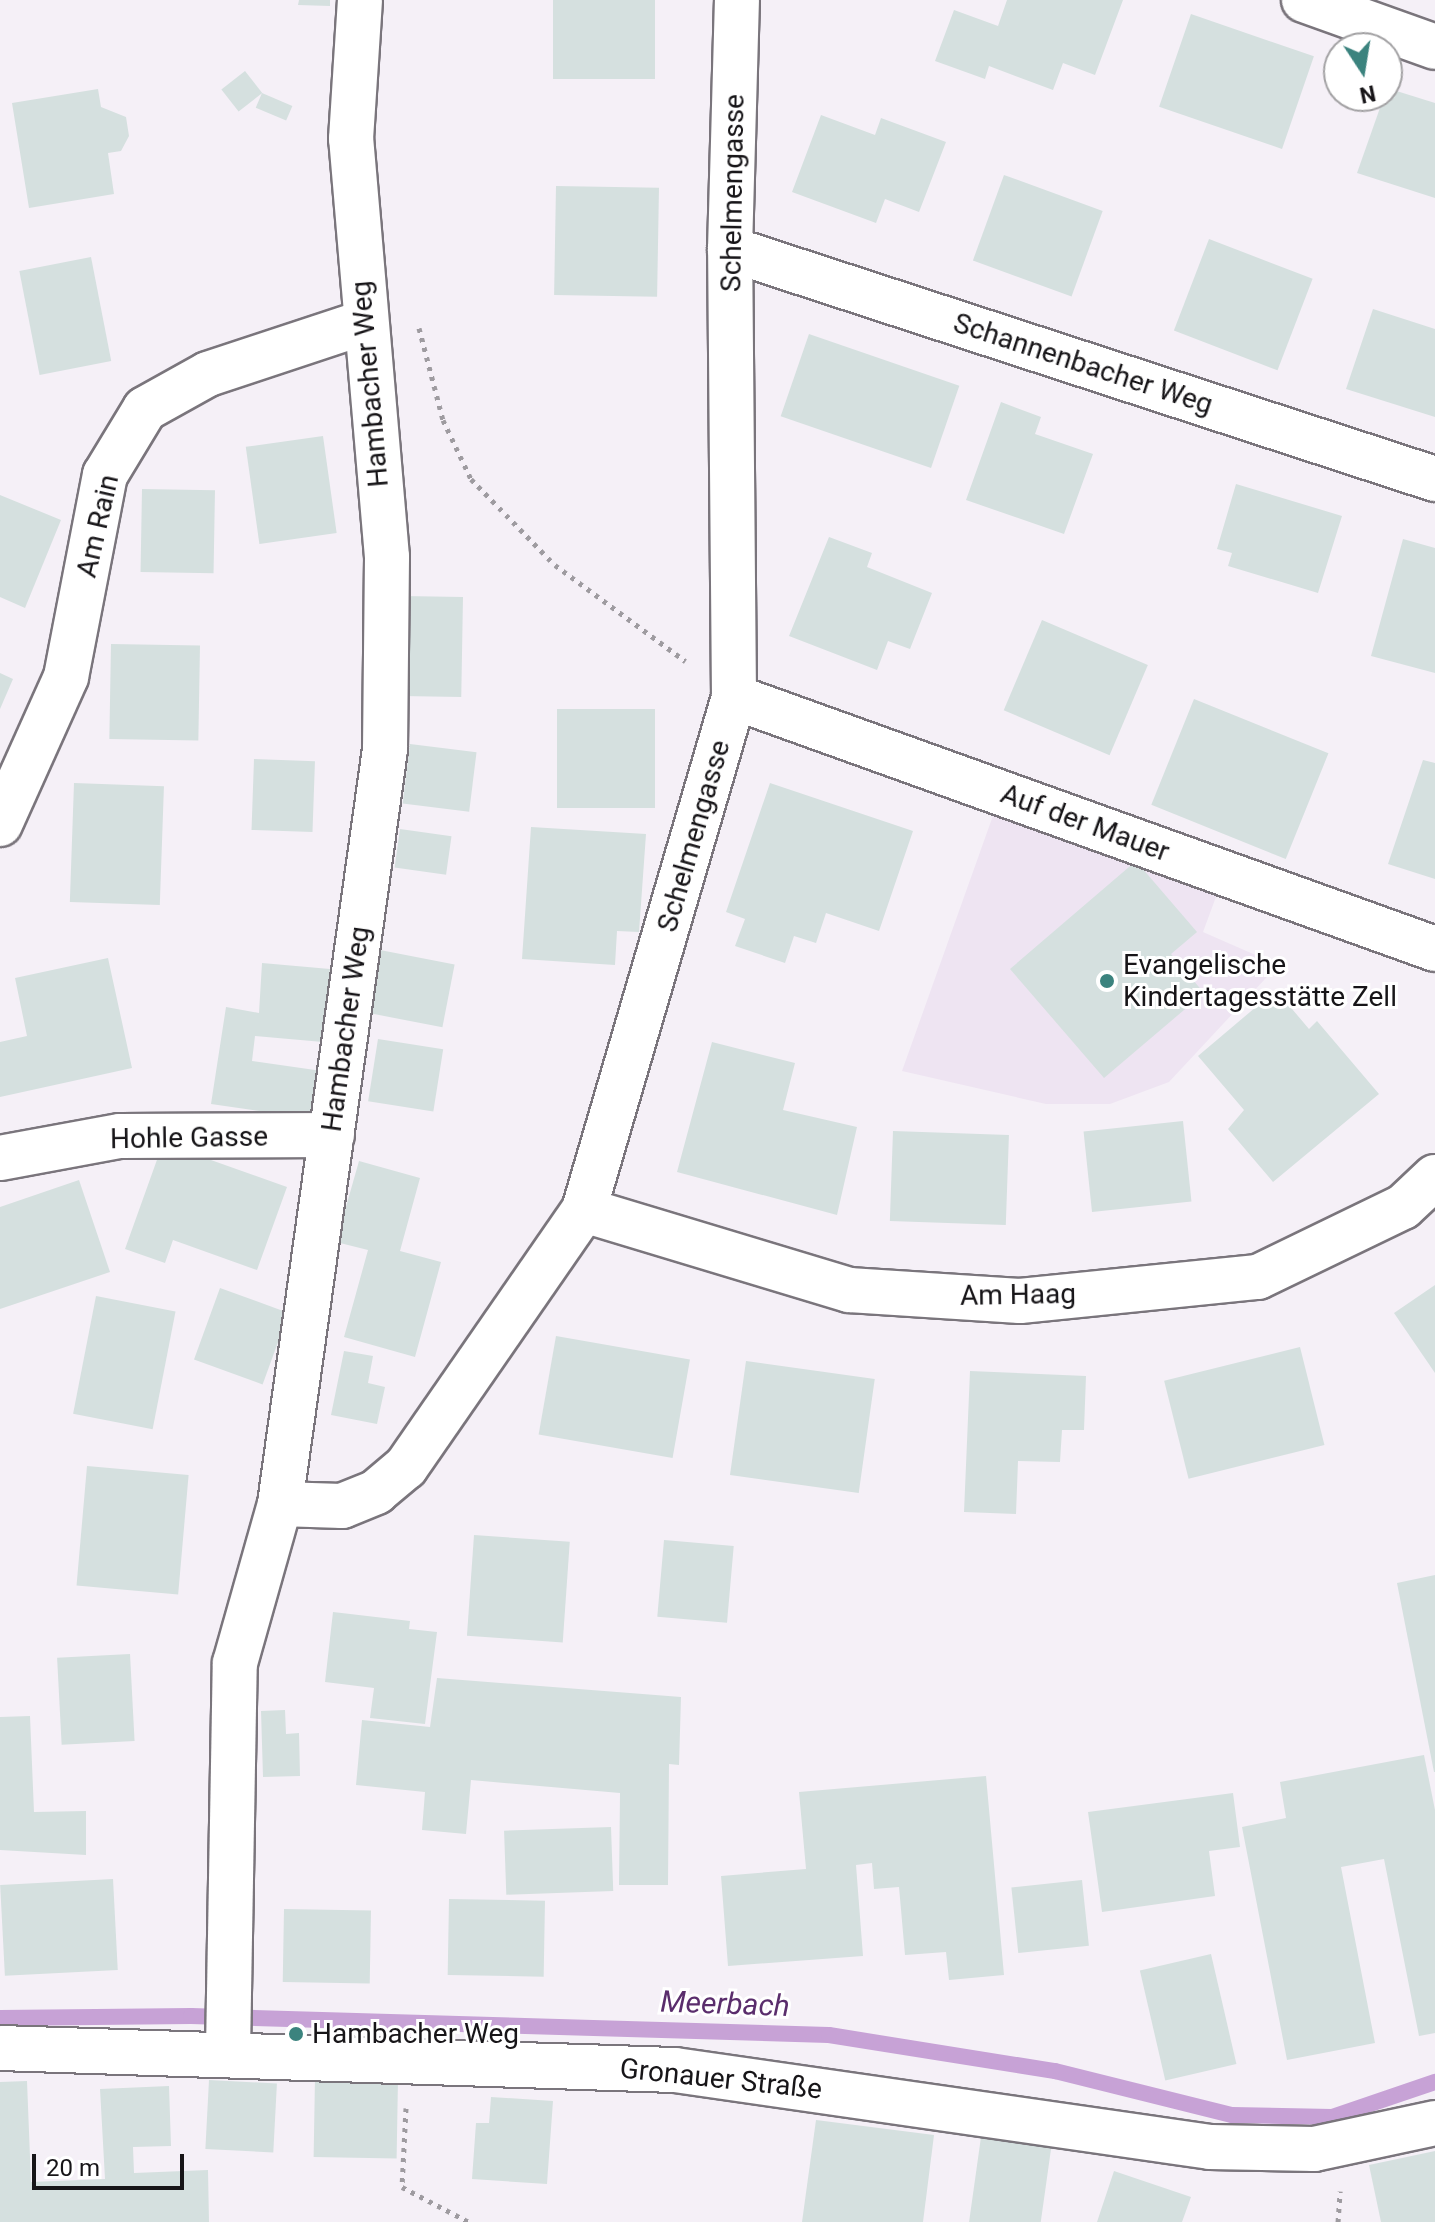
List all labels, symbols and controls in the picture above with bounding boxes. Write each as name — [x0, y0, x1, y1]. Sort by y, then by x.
north arrow — [1323, 32, 1403, 112]
text: N — [1357, 80, 1378, 108]
street label: Schelmengasse — [714, 94, 752, 292]
street label: Hambacher Weg — [344, 279, 396, 489]
street label: Schannenbacher Weg — [949, 306, 1217, 422]
street label: Am Rain — [70, 471, 126, 581]
street label: Schelmengasse — [651, 736, 737, 936]
street label: Auf der Mauer — [996, 777, 1174, 869]
street label: Hambacher Weg — [315, 924, 377, 1134]
place label: Evangelische Kindertagesstätte Zell — [1123, 948, 1397, 1014]
marker: Evangelische Kindertagesstätte Zell — [1098, 972, 1116, 990]
street label: Hohle Gasse — [110, 1120, 268, 1156]
street label: Am Haag — [960, 1277, 1076, 1313]
water label: Meerbach — [660, 1984, 790, 2024]
place label: Hambacher Weg — [312, 2017, 519, 2051]
marker: Hambacher Weg — [287, 2025, 305, 2043]
street label: Gronauer Straße — [618, 2052, 824, 2106]
scale bar — [36, 2138, 188, 2188]
text: 20 m — [46, 2154, 100, 2182]

